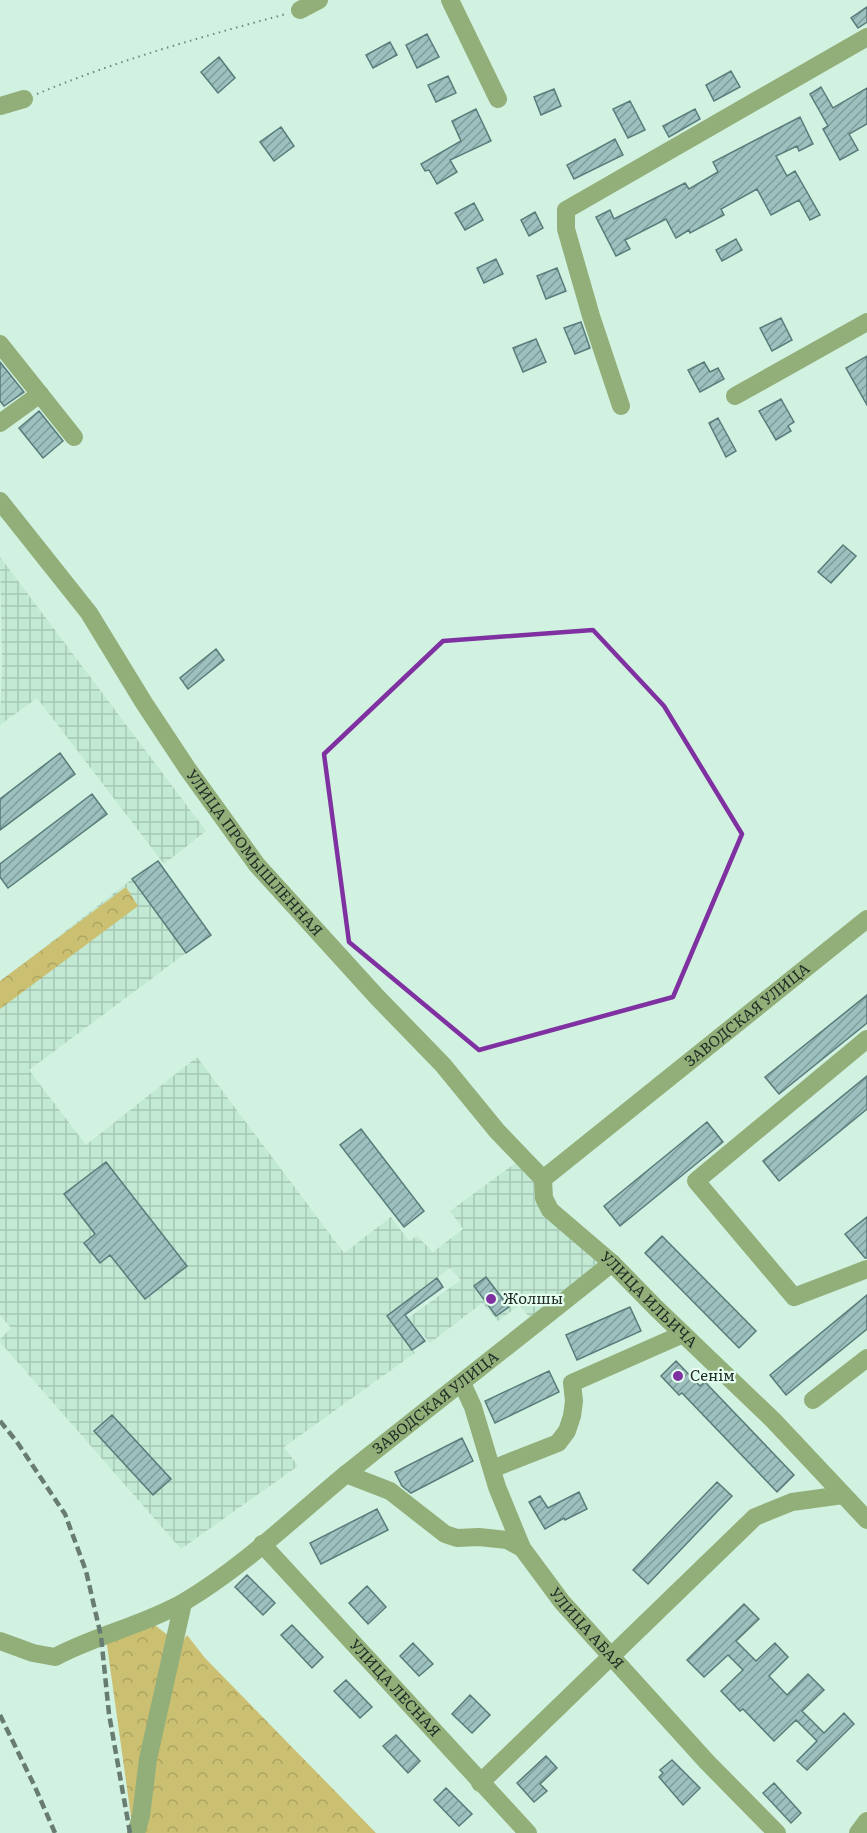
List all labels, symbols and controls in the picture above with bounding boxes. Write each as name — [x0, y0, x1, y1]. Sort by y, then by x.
street label: УЛИЦА ПРОМЫШЛЕННАЯ — [181, 764, 329, 941]
street label: ЗАВОДСКАЯ УЛИЦА — [679, 956, 814, 1071]
street label: УЛИЦА ИЛЬИЧА — [596, 1245, 704, 1352]
place label: Жолшы — [503, 1286, 563, 1309]
marker: Жолшы — [484, 1292, 498, 1306]
street label: ЗАВОДСКАЯ УЛИЦА — [367, 1345, 503, 1459]
place label: Сенiм — [690, 1363, 735, 1386]
marker: Сенiм — [671, 1369, 685, 1383]
street label: УЛИЦА АБАЯ — [545, 1582, 630, 1674]
street label: УЛИЦА ЛЕСНАЯ — [345, 1633, 447, 1741]

